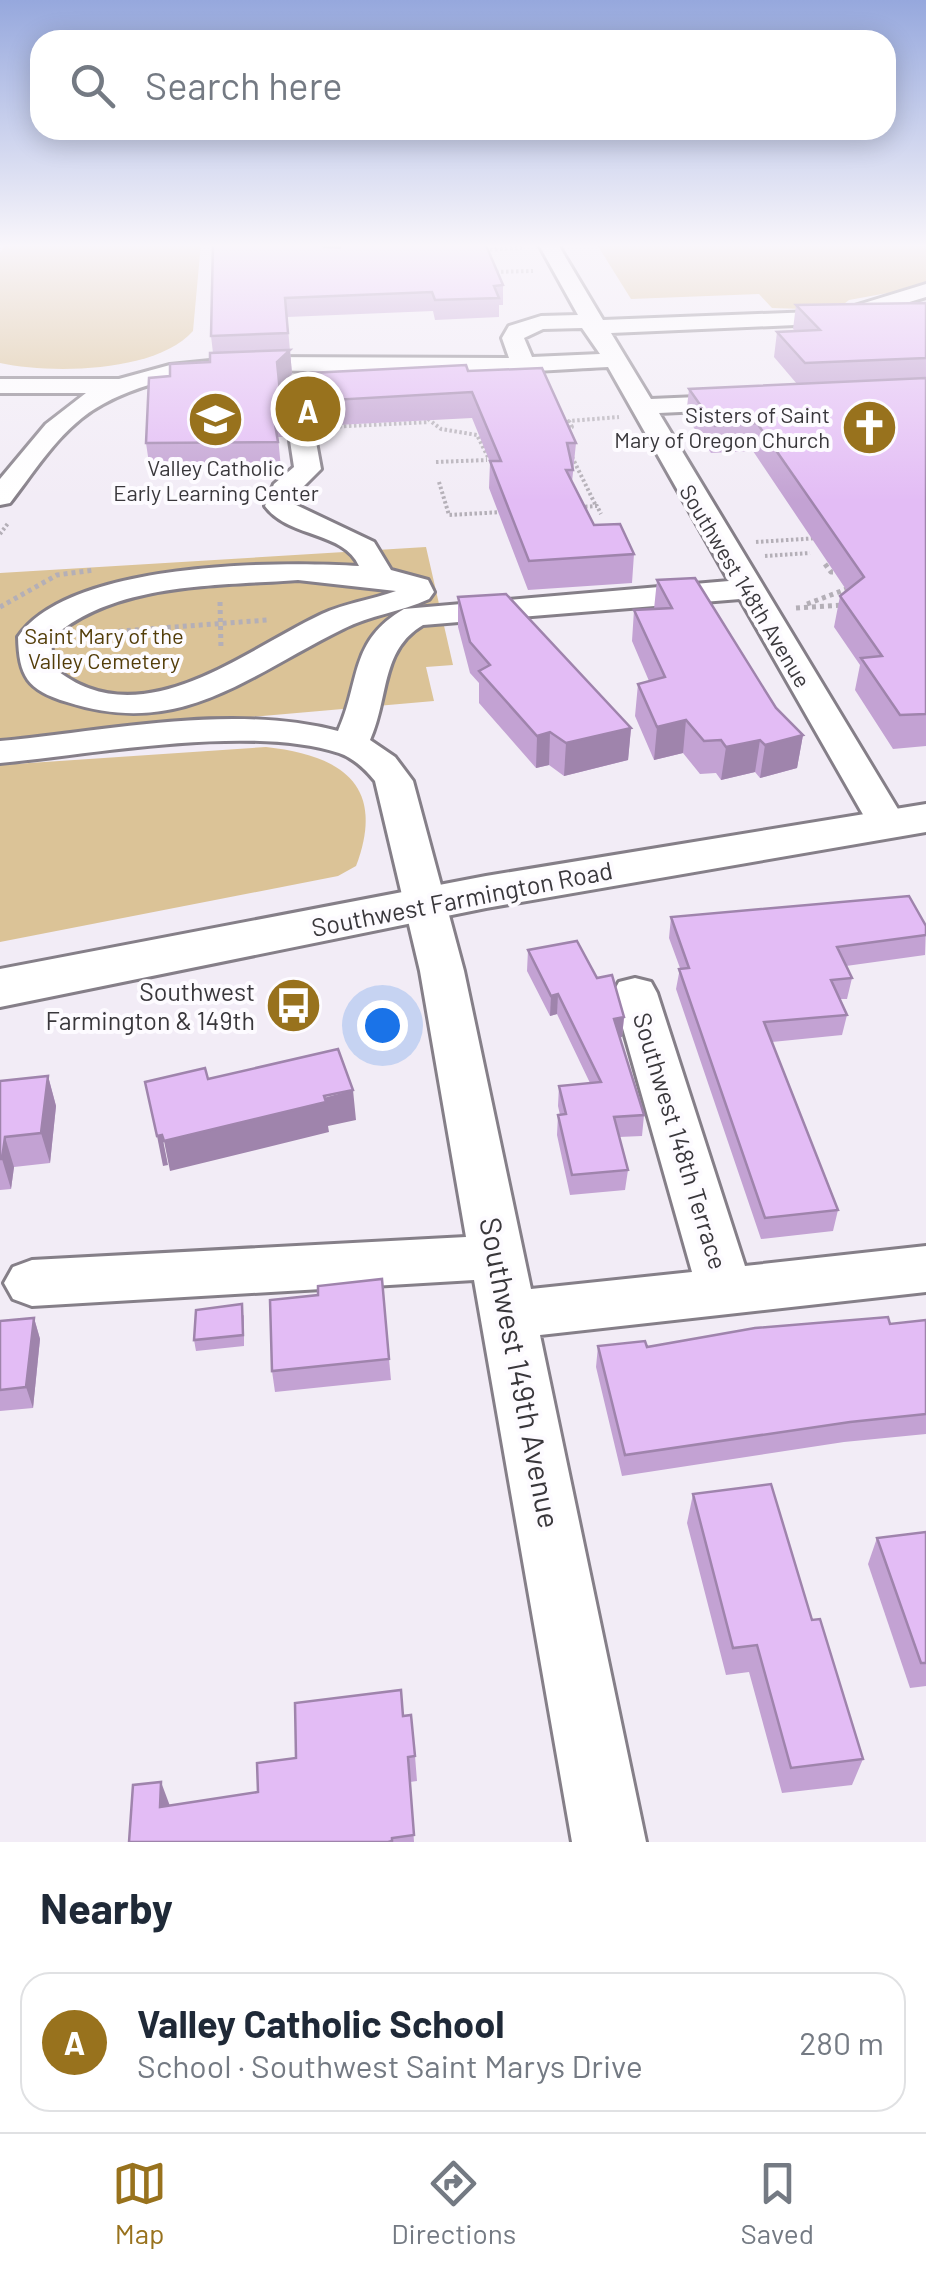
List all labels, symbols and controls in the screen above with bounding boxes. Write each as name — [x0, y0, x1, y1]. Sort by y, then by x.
search box — [30, 30, 896, 140]
icon: search — [65, 58, 120, 113]
text: Search here — [145, 62, 343, 108]
pin: A — [276, 372, 340, 446]
school or university icon: Valley Catholic Early Learning Center — [186, 390, 246, 450]
church icon: Sisters of Saint Mary of Oregon Church — [839, 398, 899, 458]
place label: Sisters of Saint Mary of Oregon Church — [614, 401, 830, 452]
place label: Valley Catholic Early Learning Center — [113, 454, 319, 505]
street label: Southwest 148th Avenue — [675, 479, 817, 692]
park label: Saint Mary of the Valley Cemetery — [24, 622, 184, 673]
street label: Southwest Farmington Road — [309, 854, 615, 942]
place label: Southwest Farmington & 149th — [45, 976, 255, 1035]
bus stop icon: Southwest Farmington & 149th — [264, 976, 324, 1036]
your location — [357, 1000, 408, 1051]
street label: Southwest 148th Terrace — [628, 1009, 734, 1273]
street label: Southwest 149th Avenue — [473, 1214, 569, 1531]
text: Nearby — [40, 1882, 173, 1932]
text: Valley Catholic School — [137, 2000, 505, 2046]
text: A — [64, 2023, 85, 2061]
text: 280 m — [799, 2023, 884, 2061]
text: School · Southwest Saint Marys Drive — [137, 2046, 643, 2084]
tab: Map — [112, 2156, 167, 2250]
tab: Directions — [391, 2156, 516, 2250]
tab: Saved — [740, 2156, 814, 2250]

